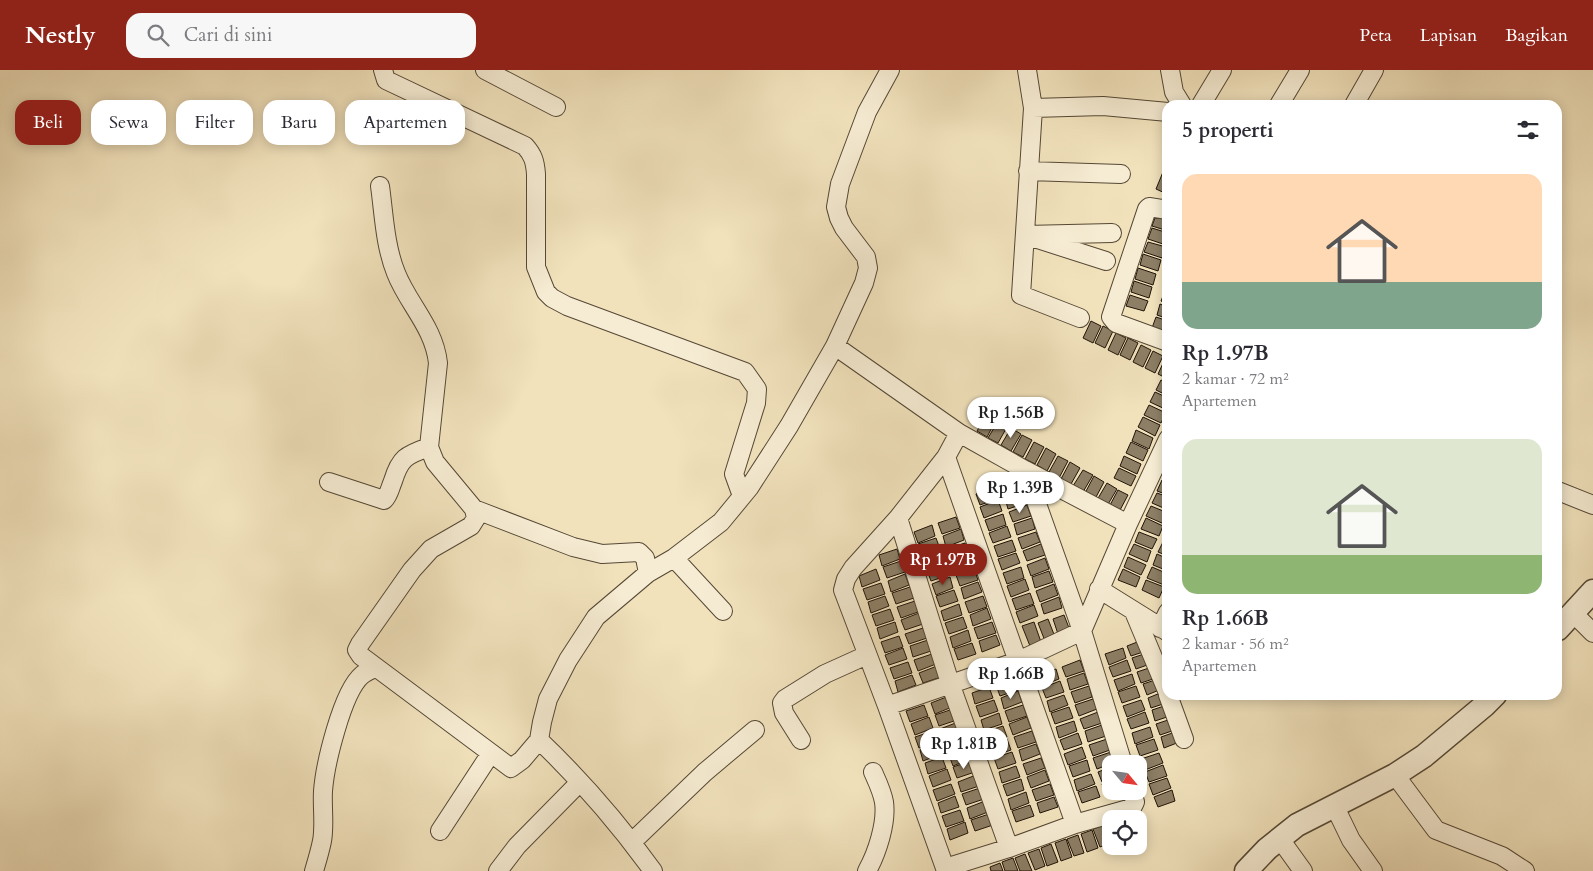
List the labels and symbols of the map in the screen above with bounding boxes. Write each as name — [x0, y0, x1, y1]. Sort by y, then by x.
pin: Rp 1.56B — [959, 396, 1063, 439]
pin: Rp 1.39B — [968, 472, 1072, 514]
pin: Rp 1.97B — [891, 544, 995, 586]
pin: Rp 1.66B — [959, 658, 1063, 700]
pin: Rp 1.81B — [912, 728, 1016, 770]
north arrow — [1102, 755, 1148, 800]

